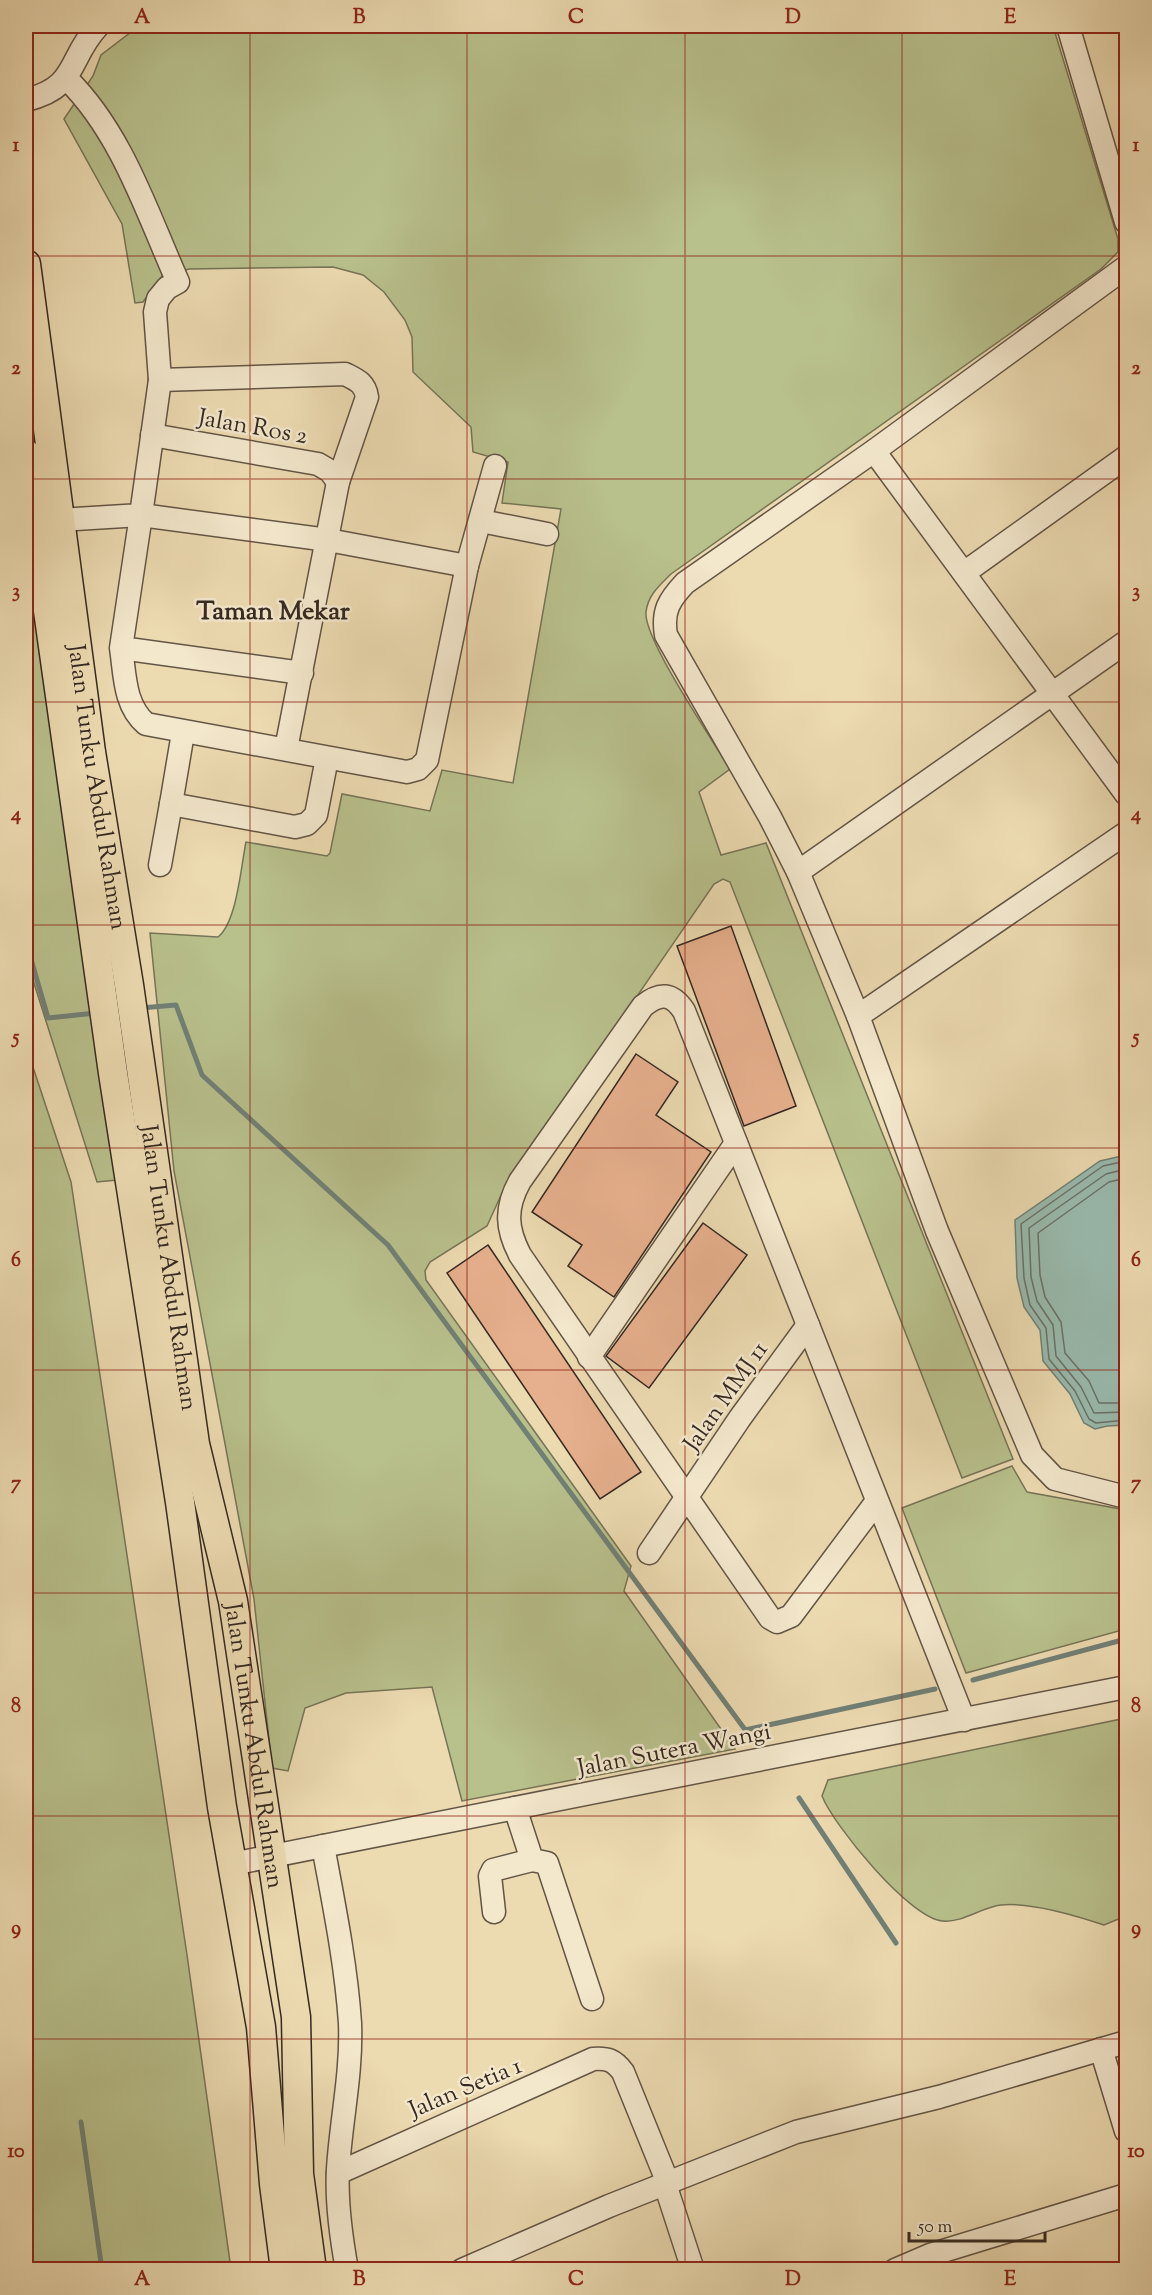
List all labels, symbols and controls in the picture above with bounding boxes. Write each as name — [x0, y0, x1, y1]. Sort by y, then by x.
text: A — [134, 4, 151, 33]
text: B — [353, 4, 366, 33]
text: C — [568, 4, 584, 33]
text: D — [785, 4, 801, 33]
text: E — [1004, 4, 1017, 33]
text: 1 — [13, 132, 20, 161]
text: 1 — [1133, 132, 1140, 161]
text: 2 — [11, 355, 21, 384]
text: 2 — [1131, 355, 1141, 384]
street label: Jalan Ros 2 — [193, 401, 310, 454]
text: 3 — [12, 578, 20, 607]
text: 3 — [1132, 578, 1140, 607]
district label: Taman Mekar — [196, 594, 350, 631]
street label: Jalan Tunku Abdul Rahman — [58, 640, 135, 933]
text: 4 — [10, 801, 21, 830]
text: 4 — [1130, 801, 1141, 830]
text: 5 — [11, 1024, 20, 1053]
text: 5 — [1131, 1024, 1140, 1053]
street label: Jalan Tunku Abdul Rahman — [130, 1121, 205, 1413]
text: 6 — [11, 1247, 21, 1276]
text: 6 — [1131, 1247, 1141, 1276]
street label: Jalan MMJ 11 — [675, 1335, 777, 1461]
text: 7 — [11, 1470, 22, 1499]
text: 7 — [1131, 1470, 1142, 1499]
street label: Jalan Tunku Abdul Rahman — [214, 1599, 291, 1891]
text: 8 — [11, 1693, 21, 1722]
text: 8 — [1131, 1693, 1141, 1722]
street label: Jalan Sutera Wangi — [573, 1715, 774, 1787]
text: 9 — [11, 1915, 21, 1944]
text: 9 — [1131, 1915, 1141, 1944]
street label: Jalan Setia 1 — [402, 2050, 528, 2129]
text: 10 — [7, 2138, 25, 2167]
text: 10 — [1127, 2138, 1145, 2167]
scale bar — [909, 2205, 1046, 2243]
text: 50 m — [917, 2215, 953, 2241]
text: A — [134, 2266, 151, 2295]
text: B — [353, 2266, 366, 2295]
text: C — [568, 2266, 584, 2295]
text: D — [785, 2266, 801, 2295]
text: E — [1004, 2266, 1017, 2295]

